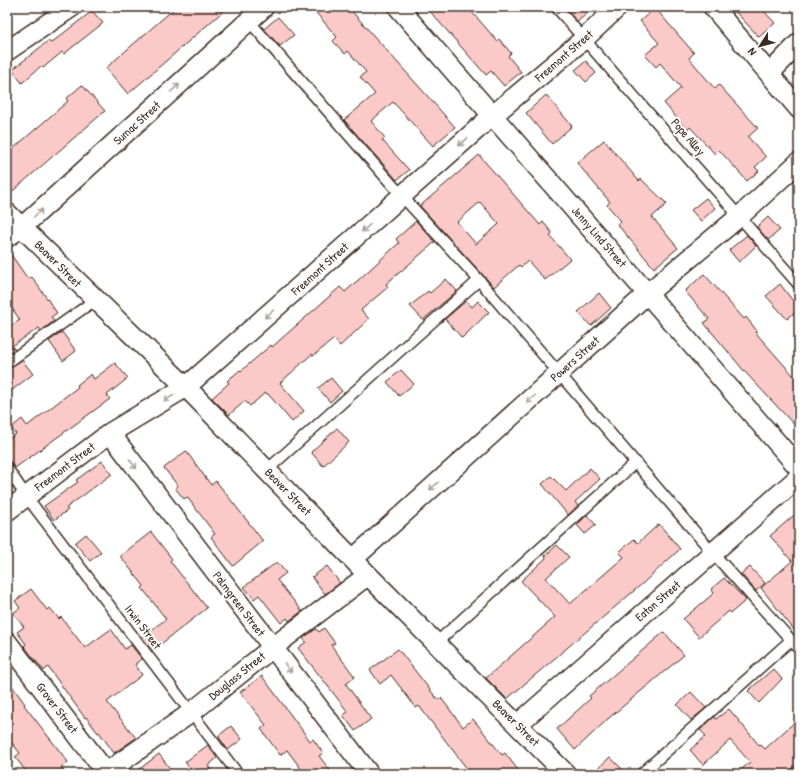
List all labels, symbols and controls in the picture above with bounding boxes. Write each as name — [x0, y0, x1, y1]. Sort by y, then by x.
street label: Freemont Street — [530, 25, 597, 86]
north arrow — [740, 26, 780, 66]
text: N — [744, 45, 759, 58]
one-way arrow — [170, 83, 181, 92]
street label: Sumac Street — [109, 96, 165, 149]
street label: Pope Alley — [667, 114, 709, 159]
one-way arrow — [458, 137, 468, 147]
street label: Jenny Lind Street — [568, 202, 631, 272]
one-way arrow — [32, 208, 43, 217]
one-way arrow — [361, 224, 371, 233]
street label: Beaver Street — [31, 236, 86, 292]
street label: Freemont Street — [287, 238, 353, 300]
one-way arrow — [263, 310, 274, 319]
street label: Powers Street — [546, 331, 604, 385]
one-way arrow — [163, 394, 175, 402]
one-way arrow — [525, 394, 536, 403]
street label: Freemont Street — [30, 438, 99, 496]
one-way arrow — [129, 459, 137, 470]
street label: Beaver Street — [261, 464, 316, 520]
one-way arrow — [429, 481, 439, 490]
street label: Palmgreen Street — [209, 568, 270, 640]
street label: Eaton Street — [631, 576, 685, 625]
street label: Irwin Street — [121, 601, 166, 653]
street label: Douglass Street — [205, 647, 269, 704]
one-way arrow — [283, 663, 292, 674]
street label: Grover Street — [33, 679, 83, 738]
street label: Beaver Street — [489, 695, 544, 751]

